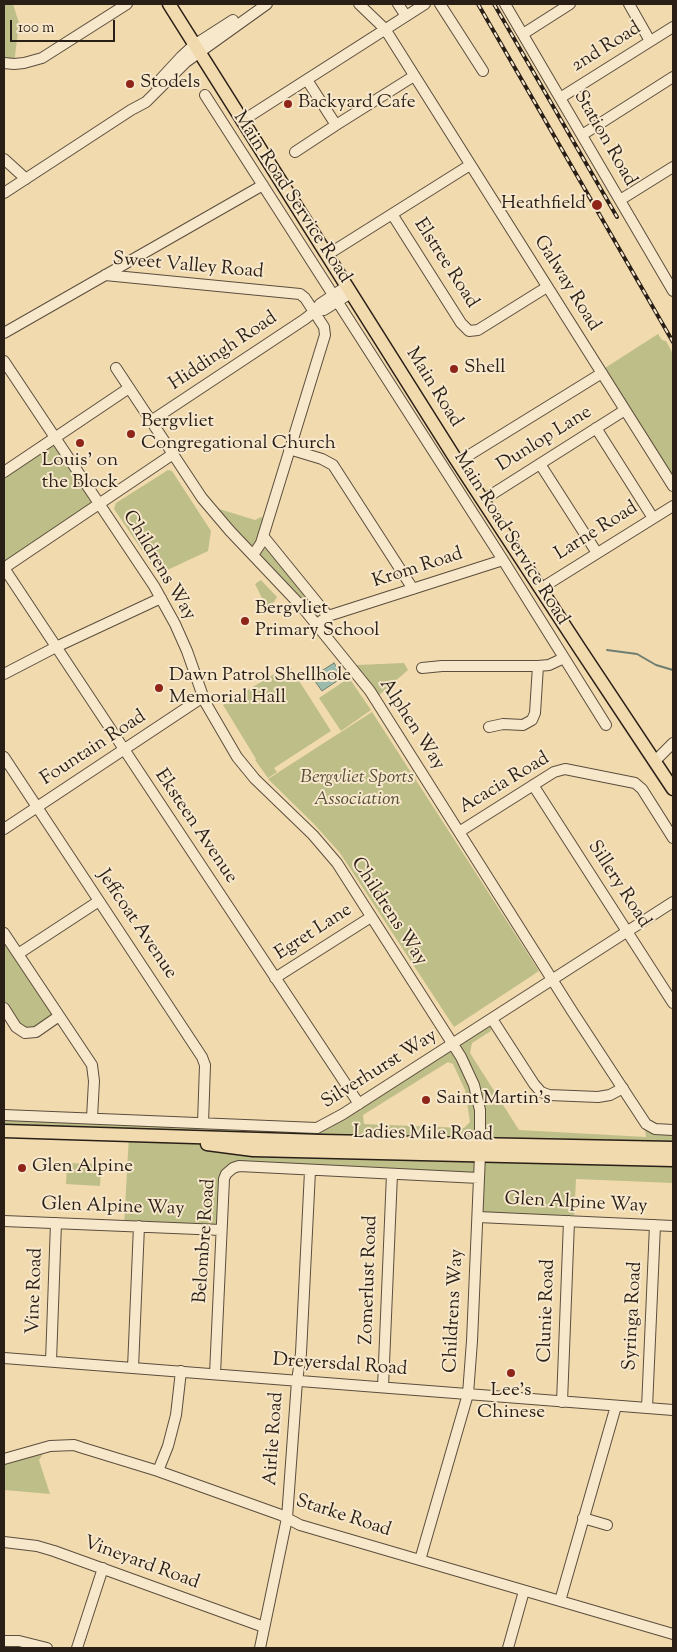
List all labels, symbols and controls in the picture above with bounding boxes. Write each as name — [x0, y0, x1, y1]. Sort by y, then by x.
scale bar — [12, 10, 118, 42]
text: 100 m — [18, 18, 54, 39]
street label: 2nd Road — [568, 18, 646, 78]
place label: Stodels — [140, 73, 200, 95]
marker: Stodels — [124, 78, 136, 90]
street label: Station Road — [567, 87, 641, 191]
place label: Backyard Cafe — [298, 93, 416, 115]
marker: Backyard Cafe — [282, 98, 294, 110]
street label: Main Road Service Road — [227, 108, 355, 288]
place label: Heathfield — [501, 194, 586, 216]
marker: Heathfield — [590, 198, 604, 212]
street label: Elstree Road — [408, 215, 482, 313]
street label: Galway Road — [528, 232, 604, 336]
street label: Sweet Valley Road — [112, 249, 264, 285]
street label: Hiddingh Road — [166, 308, 282, 396]
street label: Main Road — [400, 344, 466, 432]
place label: Shell — [464, 358, 506, 380]
marker: Shell — [448, 363, 460, 375]
street label: Dunlop Lane — [493, 402, 597, 478]
place label: Bergvliet Congregational Church — [141, 412, 336, 456]
marker: Bergvliet Congregational Church — [125, 428, 137, 440]
marker: Louis' on the Block — [74, 437, 86, 449]
street label: Main Road Service Road — [447, 448, 573, 630]
place label: Louis' on the Block — [42, 451, 118, 495]
street label: Larne Road — [551, 497, 643, 567]
street label: Childrens Way — [116, 507, 200, 625]
street label: Krom Road — [370, 544, 466, 594]
place label: Bergvliet Primary School — [255, 599, 380, 643]
marker: Bergvliet Primary School — [239, 615, 251, 627]
place label: Dawn Patrol Shellhole Memorial Hall — [169, 666, 351, 710]
street label: Alphen Way — [373, 675, 449, 775]
marker: Dawn Patrol Shellhole Memorial Hall — [153, 682, 165, 694]
street label: Fountain Road — [37, 706, 151, 792]
street label: Acacia Road — [456, 748, 554, 820]
street label: Eksteen Avenue — [148, 766, 242, 888]
park label: Bergvliet Sports Association — [300, 768, 414, 812]
street label: Sillery Road — [581, 837, 655, 933]
street label: Childrens Way — [345, 854, 431, 970]
street label: Jeffcoat Avenue — [91, 866, 181, 984]
street label: Egret Lane — [271, 900, 357, 966]
street label: Silverhurst Way — [318, 1025, 442, 1115]
place label: Saint Martin's — [436, 1089, 551, 1111]
marker: Saint Martin's — [420, 1094, 432, 1106]
street label: Ladies Mile Road — [353, 1122, 493, 1148]
place label: Glen Alpine — [32, 1157, 133, 1179]
marker: Glen Alpine — [16, 1162, 28, 1174]
street label: Belombre Road — [190, 1178, 222, 1304]
street label: Glen Alpine Way — [504, 1189, 648, 1219]
street label: Glen Alpine Way — [41, 1194, 185, 1222]
street label: Zomerlust Road — [356, 1215, 384, 1345]
street label: Vine Road — [23, 1247, 49, 1335]
street label: Childrens Way — [440, 1248, 470, 1374]
street label: Clunie Road — [535, 1259, 561, 1363]
street label: Syringa Road — [620, 1261, 648, 1371]
street label: Dreyersdal Road — [272, 1350, 408, 1382]
marker: Lee's Chinese — [505, 1367, 517, 1379]
place label: Lee's Chinese — [477, 1381, 545, 1425]
street label: Airlie Road — [260, 1391, 290, 1487]
street label: Starke Road — [292, 1491, 394, 1543]
street label: Vineyard Road — [80, 1532, 202, 1596]

